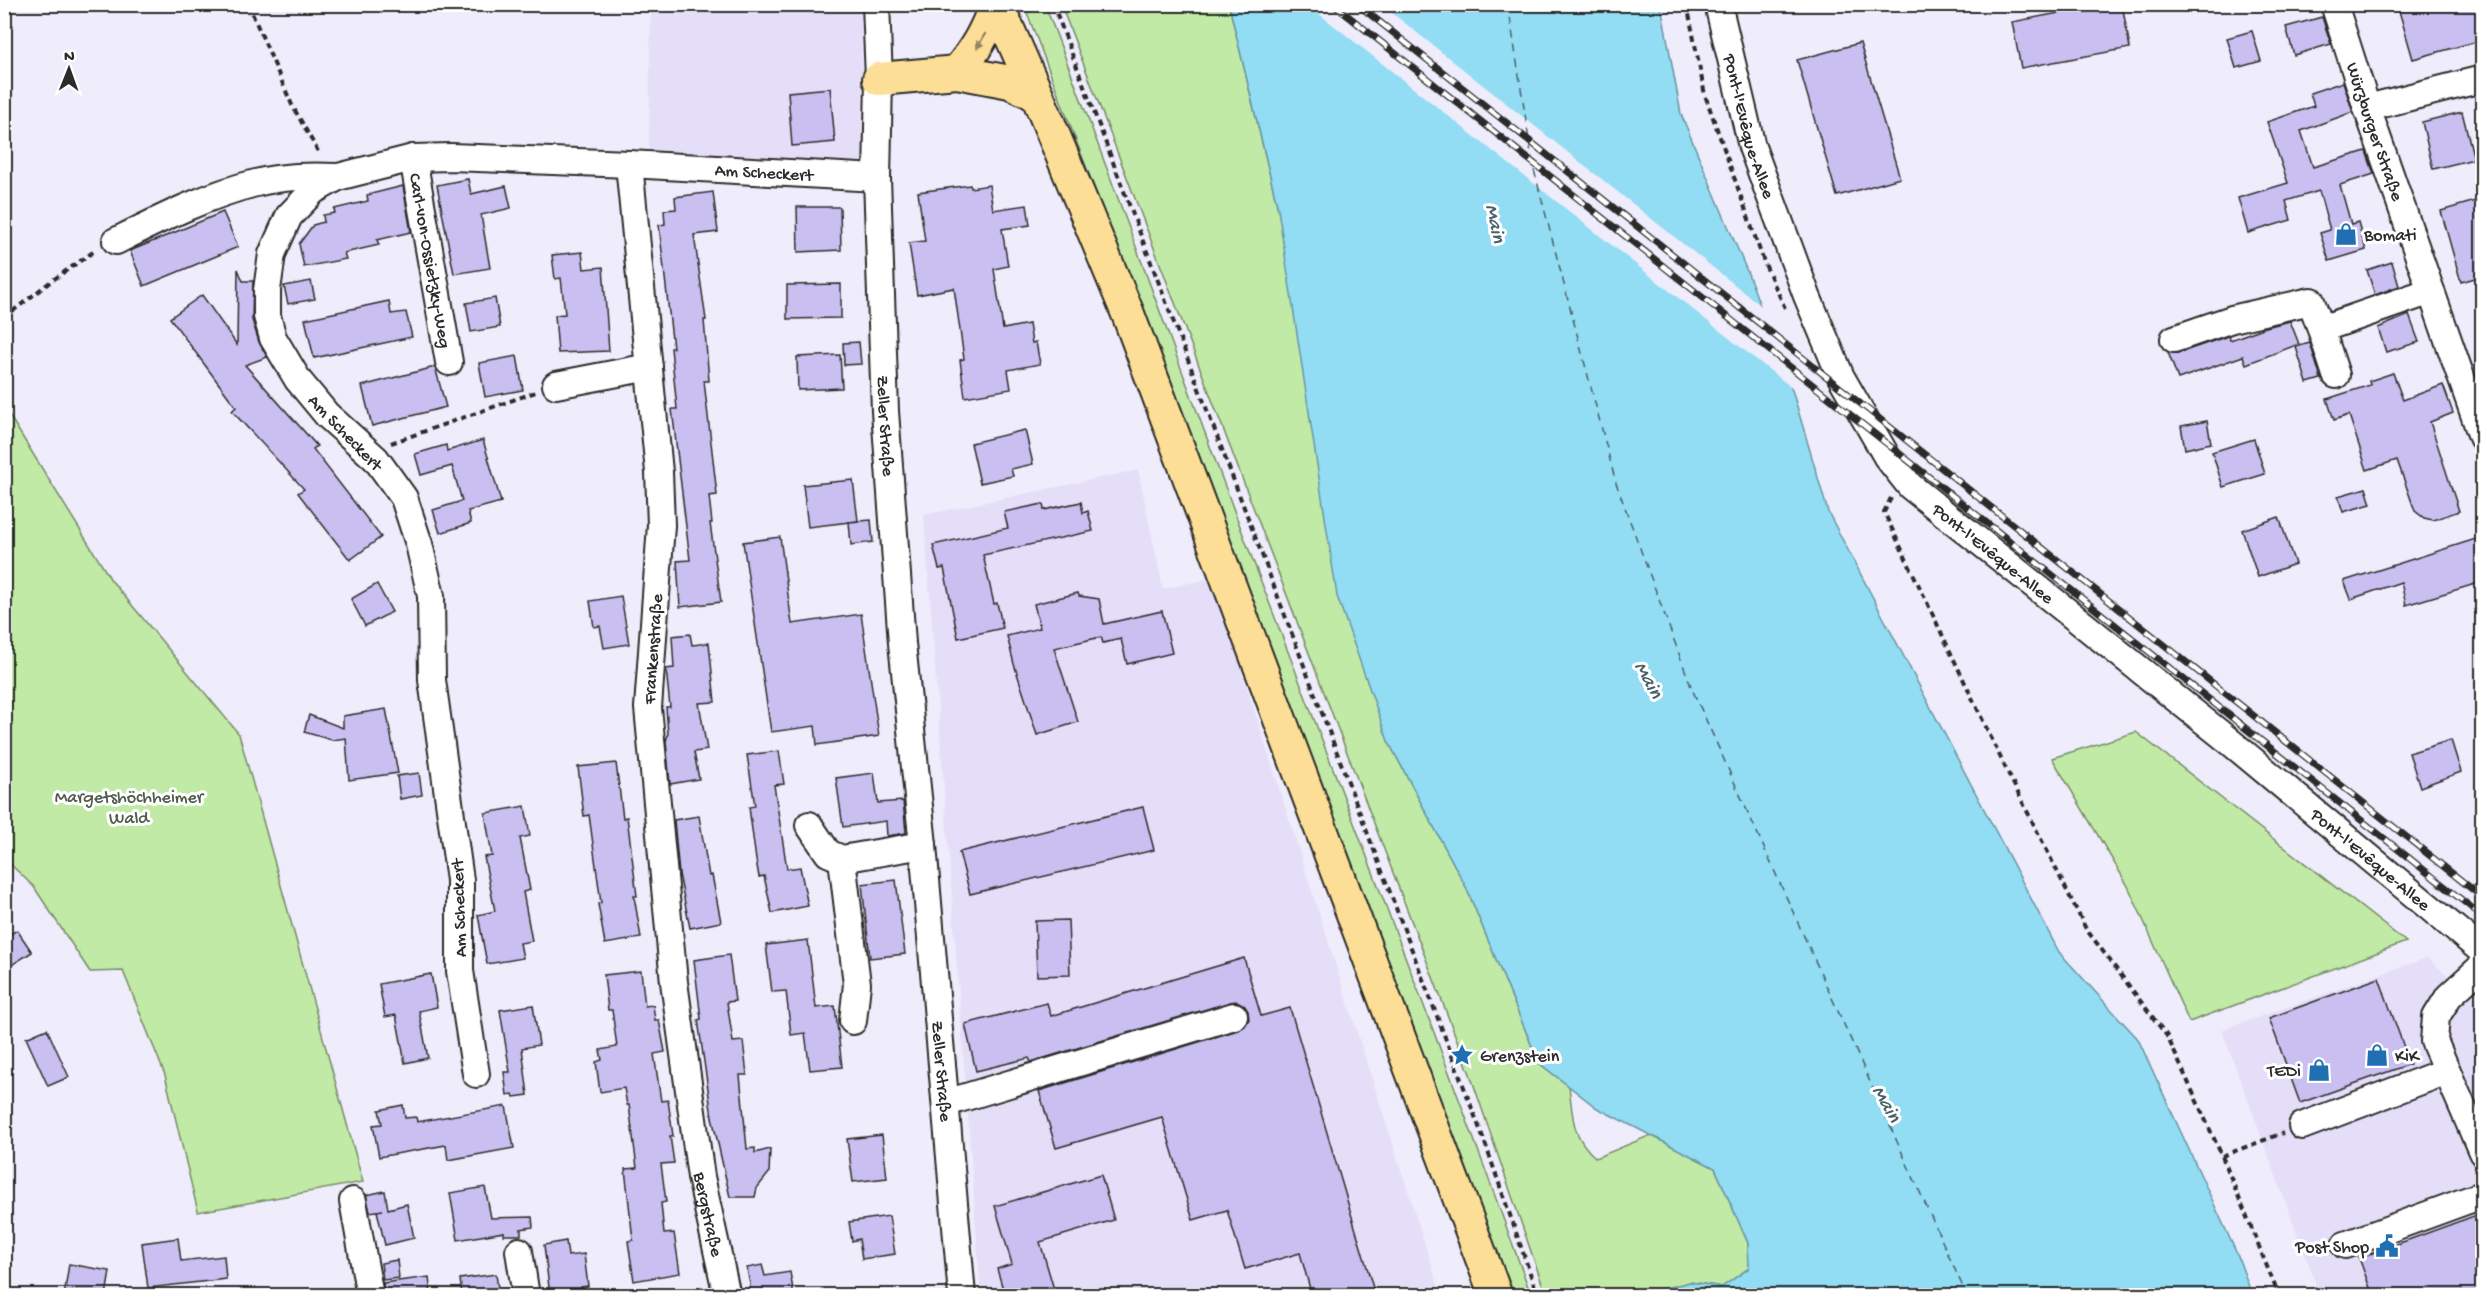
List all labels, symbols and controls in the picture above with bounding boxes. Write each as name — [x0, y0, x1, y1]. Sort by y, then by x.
one-way arrow — [976, 33, 986, 50]
north arrow — [39, 39, 99, 99]
text: N — [64, 48, 75, 67]
street label: Pont-l'Evêque-Allee — [1717, 51, 1778, 202]
street label: Würzburger Straße — [2340, 60, 2407, 205]
street label: Am Scheckert — [714, 161, 815, 187]
street label: Carl-von-Ossietzky-Weg — [403, 172, 454, 350]
water label: Main — [1478, 202, 1509, 246]
shop icon: Bomati — [2333, 221, 2359, 247]
place label: Bomati — [2363, 226, 2417, 247]
street label: Zeller Straße — [871, 375, 898, 478]
street label: Am Scheckert — [303, 391, 387, 478]
street label: Pont-l'Evêque-Allee — [1926, 499, 2057, 610]
street label: Frankenstraße — [640, 593, 669, 706]
water label: Main — [1627, 658, 1667, 704]
park label: Margetshöchheimer Wald — [55, 788, 205, 830]
street label: Pont-l'Evêque-Allee — [2305, 804, 2434, 917]
street label: Am Scheckert — [448, 857, 473, 957]
street label: Zeller Straße — [925, 1020, 955, 1123]
place icon: Grenzstein — [1449, 1042, 1475, 1068]
shop icon: KiK — [2364, 1042, 2390, 1068]
place label: Grenzstein — [1480, 1047, 1560, 1068]
place label: KiK — [2395, 1047, 2421, 1068]
shop icon: TEDi — [2306, 1057, 2332, 1083]
place label: TEDi — [2266, 1062, 2301, 1083]
water label: Main — [1865, 1082, 1905, 1128]
street label: Bergstraße — [687, 1170, 726, 1259]
public building icon: Post Shop — [2374, 1233, 2400, 1259]
place label: Post Shop — [2294, 1238, 2369, 1259]

